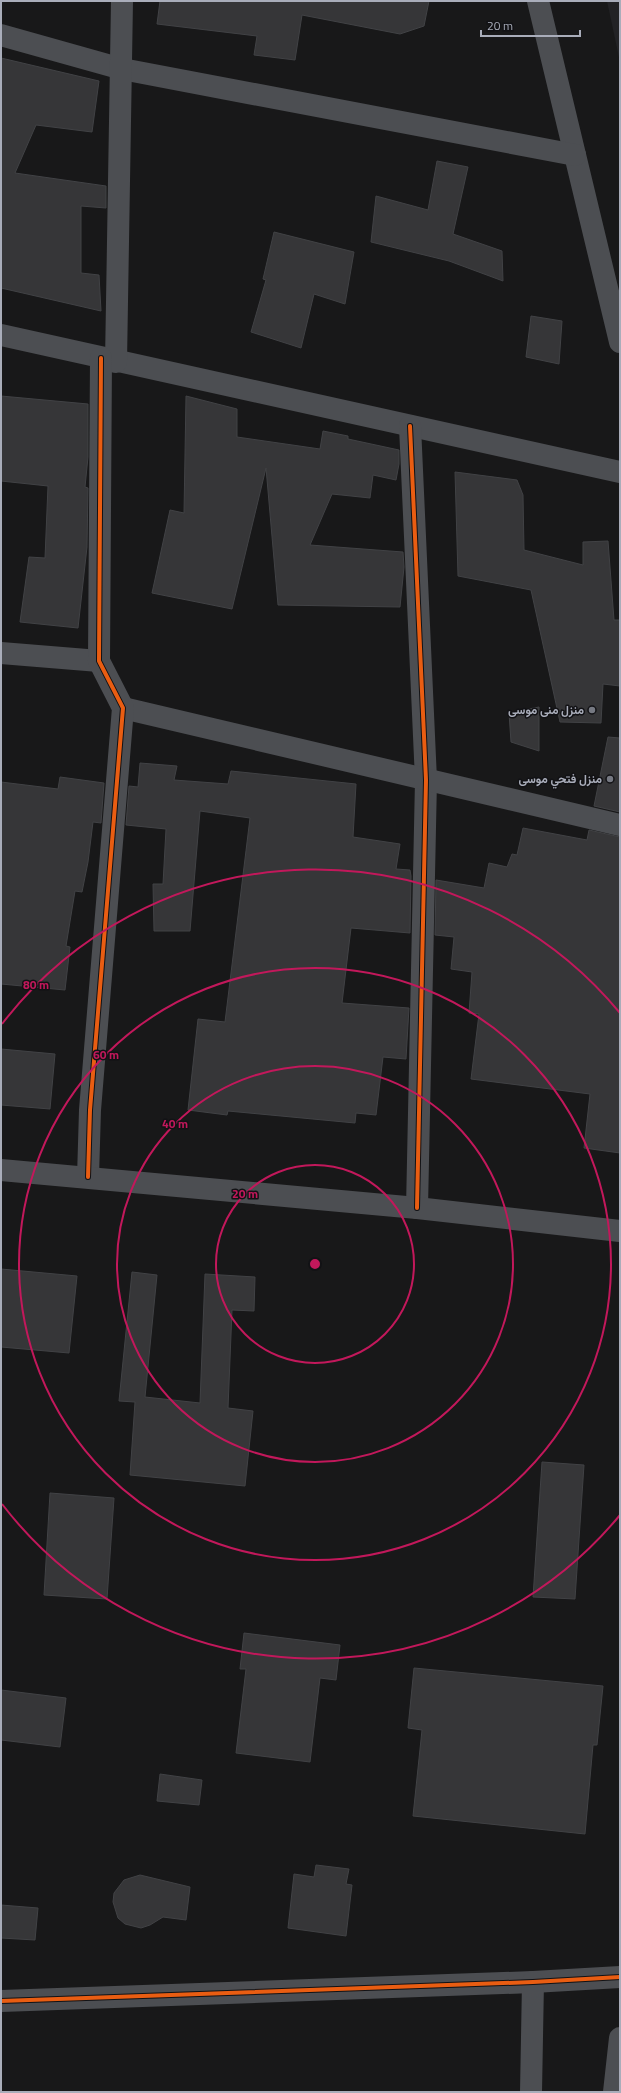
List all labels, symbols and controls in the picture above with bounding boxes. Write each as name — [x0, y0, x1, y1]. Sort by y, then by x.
scale bar — [481, 12, 580, 38]
text: 20 m — [487, 16, 513, 35]
place label: منزل منى موسى — [508, 700, 584, 719]
marker: منزل منى موسى — [587, 705, 597, 715]
place label: منزل فتحي موسى — [518, 769, 602, 789]
marker: منزل فتحي موسى — [605, 774, 615, 784]
text: 80 m — [23, 975, 49, 994]
text: 60 m — [93, 1045, 119, 1064]
text: 40 m — [162, 1114, 188, 1133]
text: 20 m — [232, 1184, 258, 1203]
centre of rings — [308, 1257, 322, 1271]

